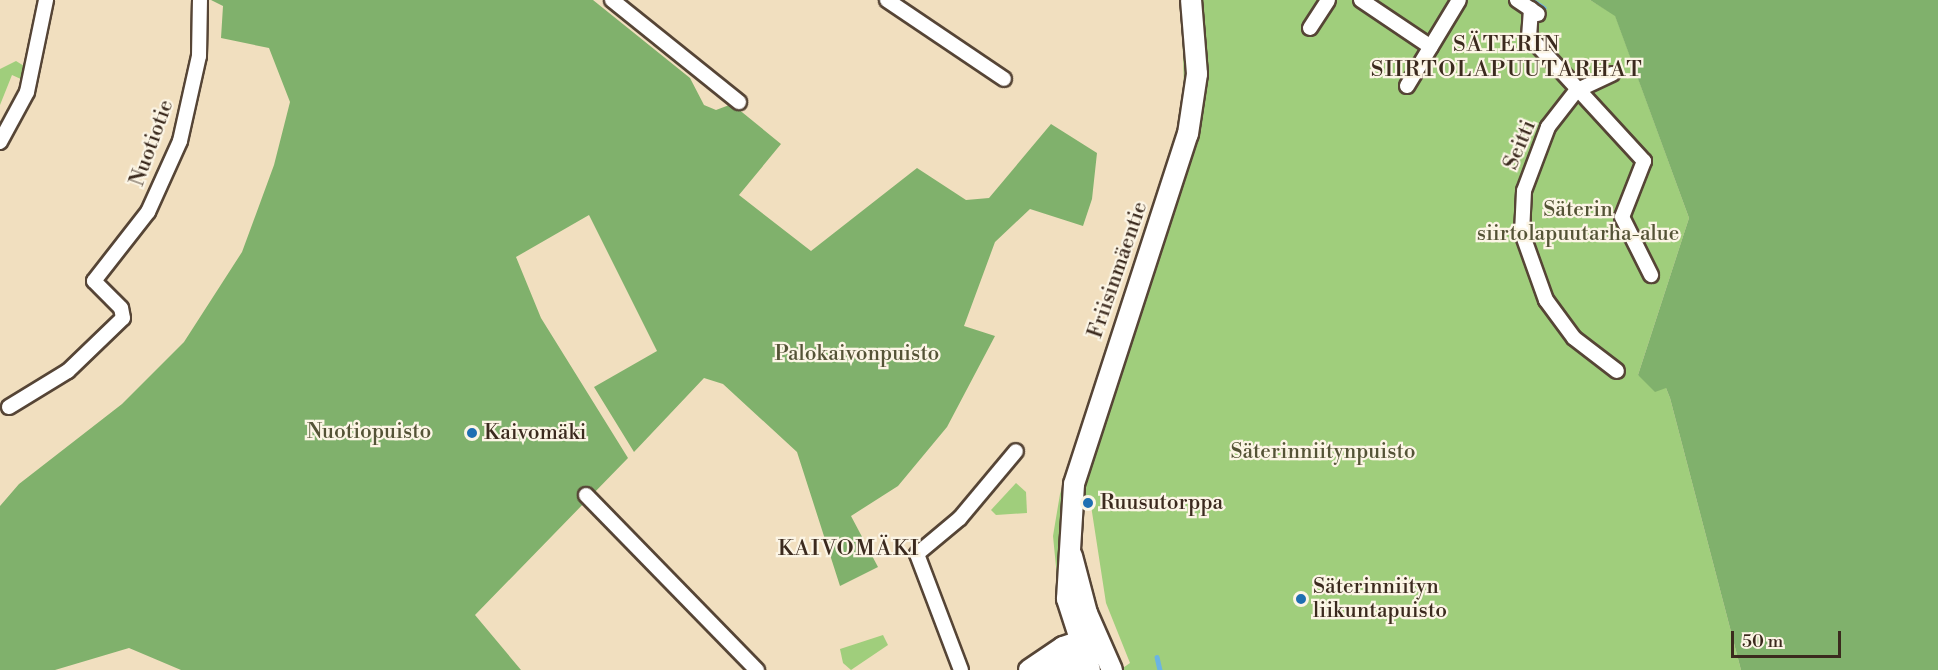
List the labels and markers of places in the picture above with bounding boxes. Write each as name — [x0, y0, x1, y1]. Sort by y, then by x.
place label: Kaivomäki — [484, 420, 586, 446]
marker: Kaivomäki — [465, 426, 479, 440]
place label: Ruusutorppa — [1100, 490, 1223, 516]
marker: Ruusutorppa — [1081, 496, 1095, 510]
place label: Säterinniityn liikuntapuisto — [1313, 574, 1447, 624]
marker: Säterinniityn liikuntapuisto — [1294, 592, 1308, 606]

